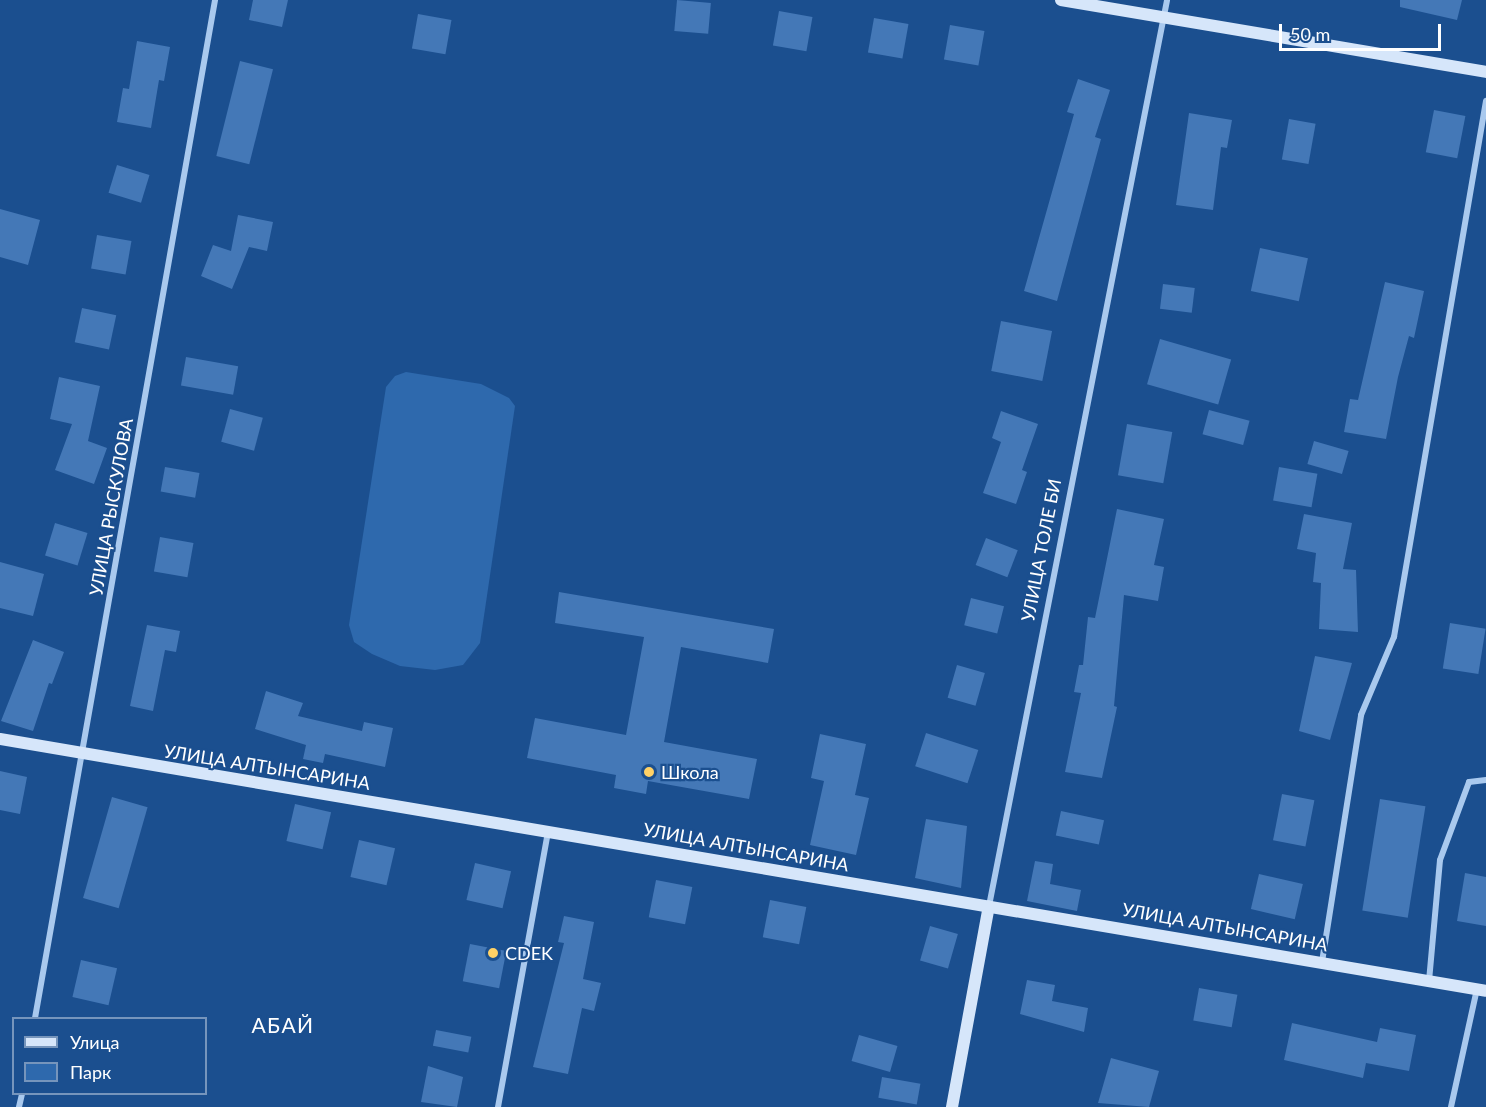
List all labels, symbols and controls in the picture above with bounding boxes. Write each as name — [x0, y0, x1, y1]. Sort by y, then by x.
scale bar — [1282, 12, 1444, 50]
text: 50 m — [1290, 23, 1330, 45]
street label: УЛИЦА РЫСКУЛОВА — [85, 416, 137, 598]
street label: УЛИЦА ТОЛЕ БИ — [1017, 477, 1065, 623]
street label: УЛИЦА АЛТЫНСАРИНА — [162, 740, 372, 794]
place label: Школа — [661, 761, 719, 783]
marker: Школа — [642, 765, 656, 779]
street label: УЛИЦА АЛТЫНСАРИНА — [641, 818, 851, 876]
street label: УЛИЦА АЛТЫНСАРИНА — [1120, 898, 1330, 956]
place label: CDEK — [505, 942, 553, 964]
marker: CDEK — [486, 946, 500, 960]
district label: АБАЙ — [251, 1012, 315, 1038]
legend — [12, 1017, 207, 1095]
text: Улица — [70, 1031, 120, 1053]
text: Парк — [70, 1061, 111, 1083]

